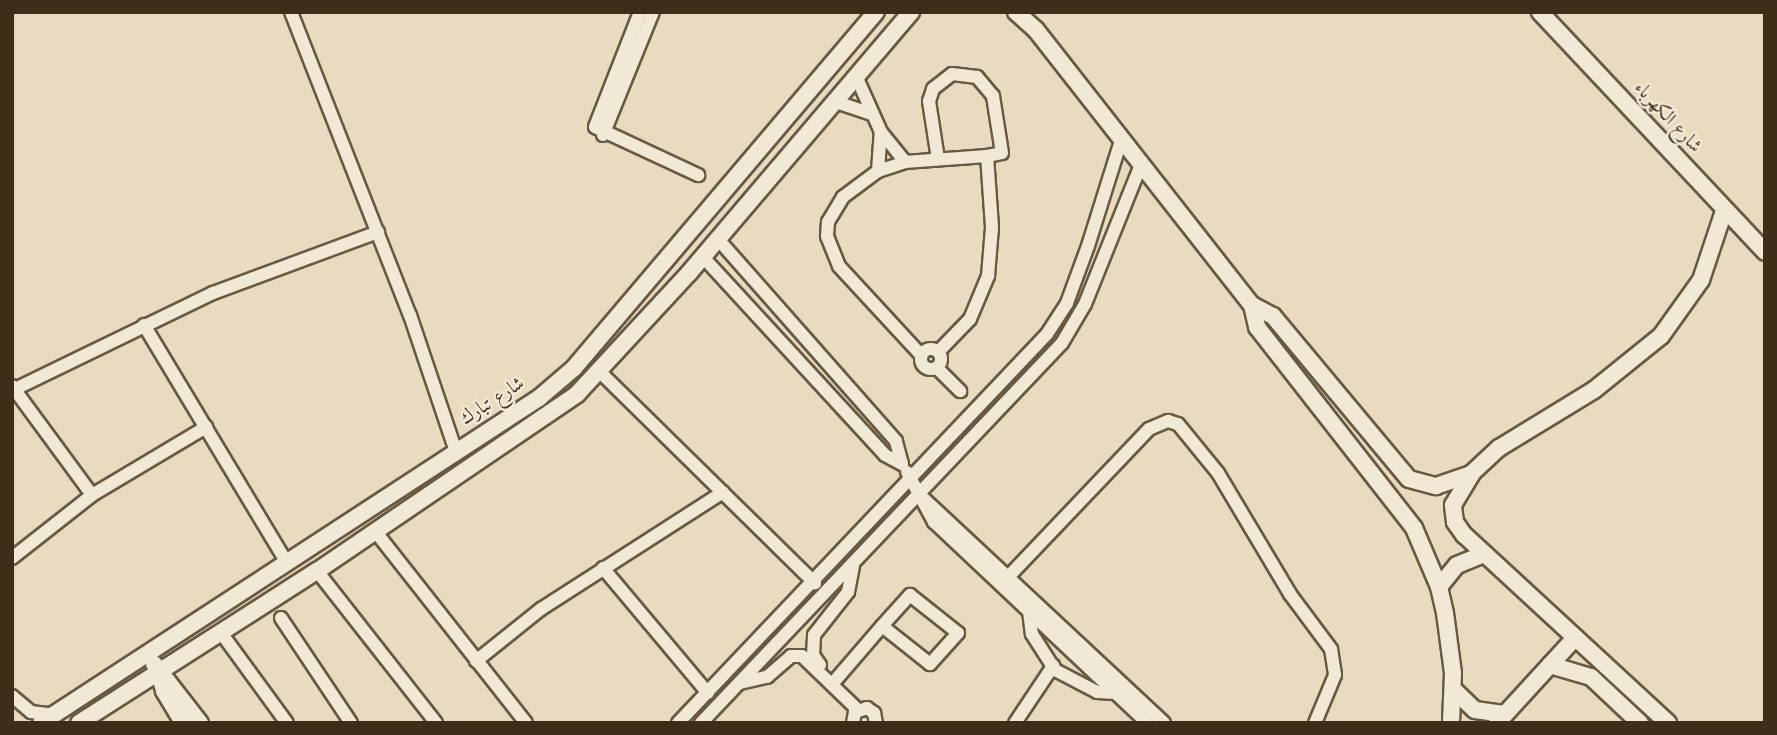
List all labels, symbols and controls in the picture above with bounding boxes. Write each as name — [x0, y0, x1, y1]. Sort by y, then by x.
street label: شارع الكهرباء — [1628, 78, 1706, 158]
street label: شارع تبارك — [457, 373, 529, 431]

